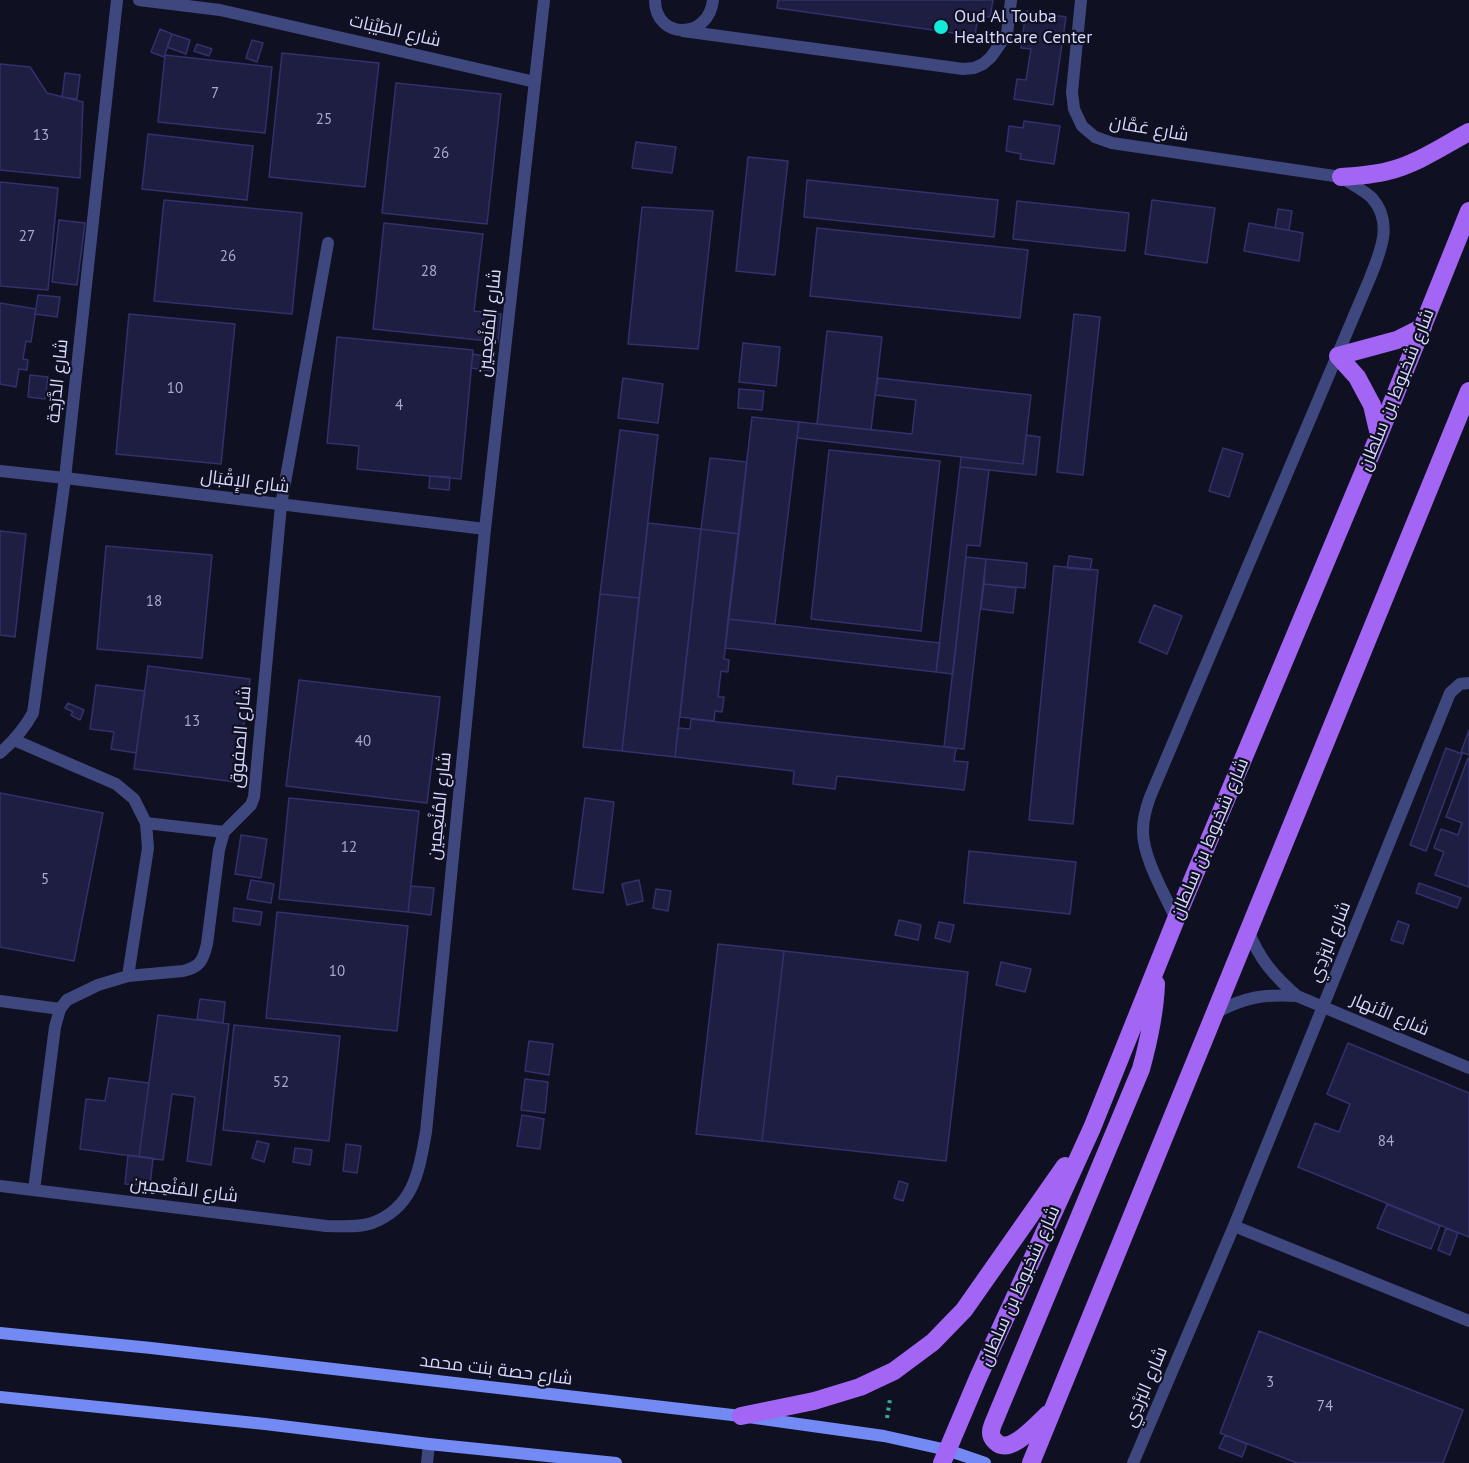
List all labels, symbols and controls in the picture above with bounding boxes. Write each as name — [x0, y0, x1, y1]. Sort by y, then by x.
place label: Oud Al Touba Healthcare Center — [954, 6, 1092, 48]
street label: شارع الطَيْبَات — [347, 10, 443, 52]
marker: Oud Al Touba Healthcare Center — [932, 18, 950, 36]
house number: 7 — [211, 85, 219, 103]
house number: 25 — [316, 111, 332, 129]
street label: شارع عَمَّان — [1108, 111, 1190, 147]
house number: 13 — [33, 127, 49, 145]
house number: 26 — [433, 145, 449, 163]
house number: 27 — [19, 228, 35, 246]
house number: 26 — [220, 248, 236, 266]
house number: 28 — [421, 263, 437, 281]
street label: شارع المُنْعِمِين — [474, 268, 506, 378]
street label: شارع شخبوط بن سلطان — [1355, 306, 1439, 474]
street label: شارع الدَّرَجَة — [43, 338, 73, 424]
house number: 10 — [167, 380, 183, 398]
house number: 4 — [395, 397, 403, 415]
street label: شارع الإِقْبَال — [199, 466, 291, 498]
house number: 18 — [146, 593, 162, 611]
street label: شارع الصفوق — [226, 685, 256, 789]
house number: 13 — [184, 713, 200, 731]
house number: 40 — [355, 733, 371, 751]
street label: شارع المُنْعِمِين — [424, 751, 456, 861]
street label: شارع شخبوط بن سلطان — [1166, 755, 1254, 923]
house number: 12 — [341, 839, 357, 857]
house number: 5 — [41, 871, 49, 889]
street label: شارع البَرْدِي — [1304, 899, 1356, 985]
house number: 10 — [329, 963, 345, 981]
street label: شارع الأنهار — [1348, 989, 1432, 1041]
house number: 52 — [273, 1074, 289, 1092]
house number: 84 — [1378, 1133, 1394, 1151]
street label: شارع المُنْعِمِين — [129, 1173, 239, 1207]
street label: شارع شخبوط بن سلطان — [975, 1203, 1065, 1369]
street label: شارع البَرْدِي — [1119, 1344, 1173, 1430]
street label: شارع حصة بنت محمد — [418, 1350, 574, 1390]
house number: 3 — [1266, 1374, 1274, 1392]
house number: 74 — [1317, 1398, 1333, 1416]

